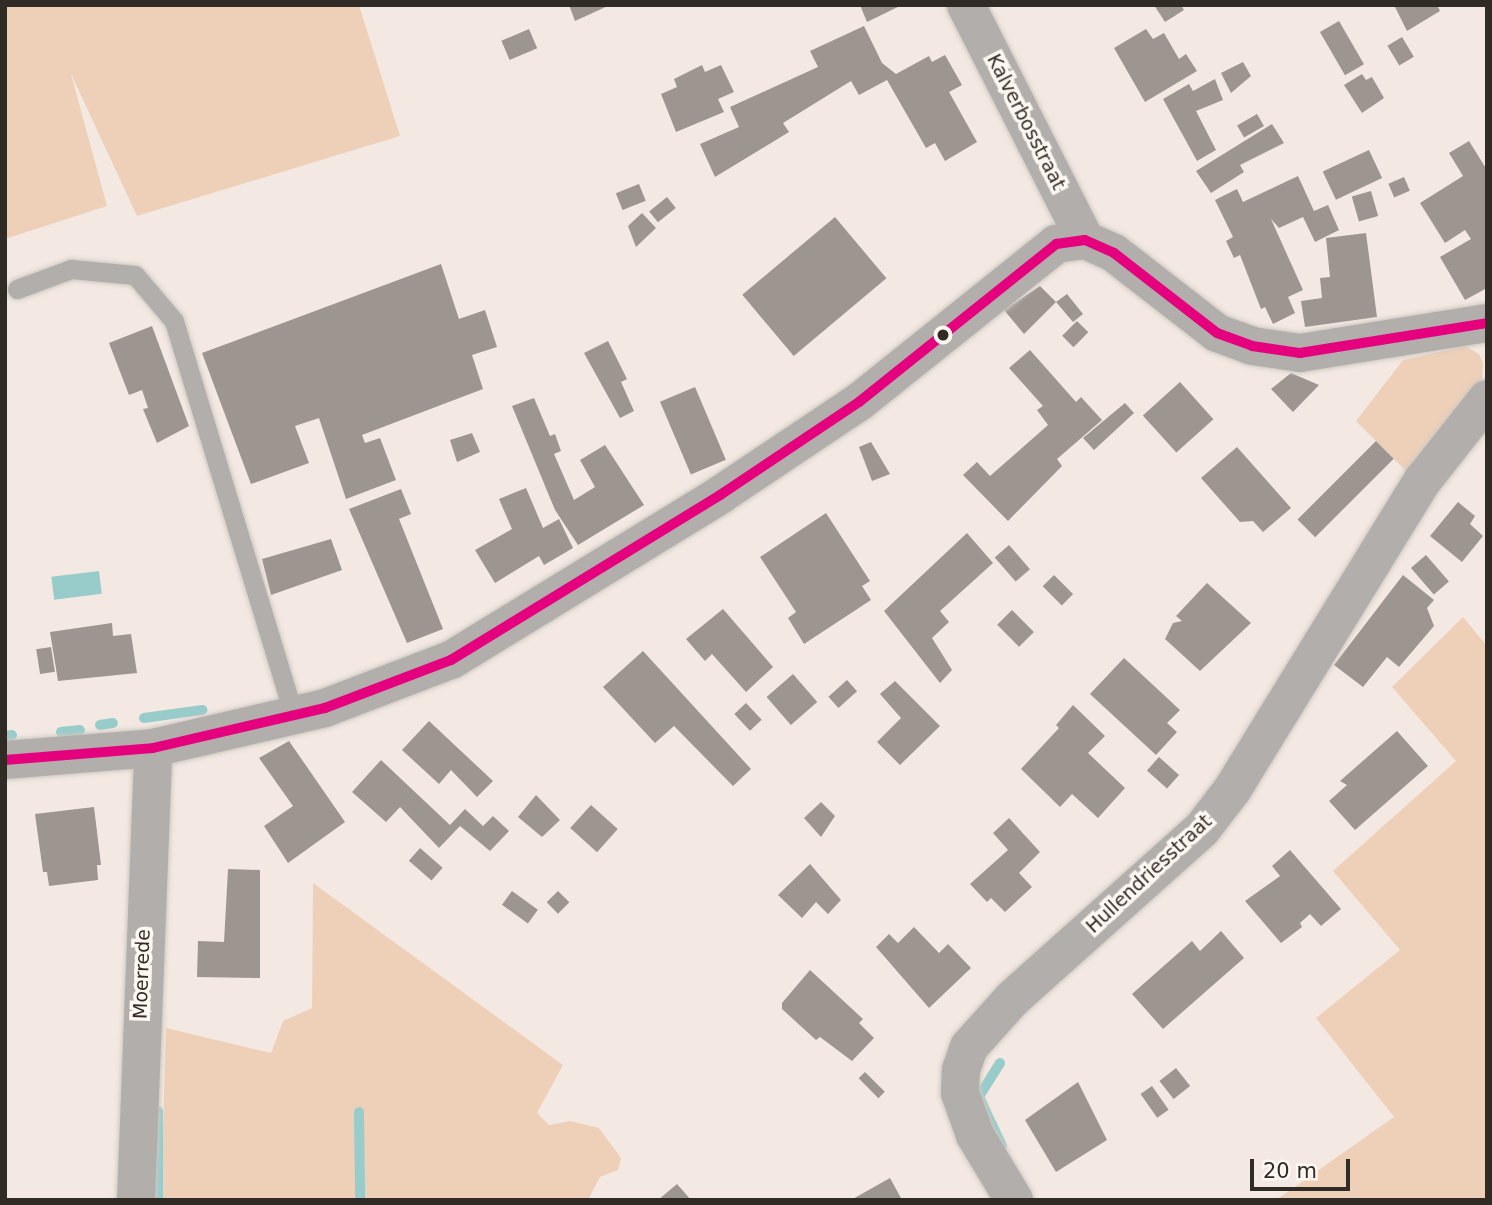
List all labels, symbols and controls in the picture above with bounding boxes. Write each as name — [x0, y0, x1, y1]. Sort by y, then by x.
street label: Kalverbosstraat — [982, 50, 1070, 194]
unlabelled marker — [936, 328, 950, 342]
street label: Hullendriesstraat — [1082, 810, 1216, 938]
street label: Moerrede — [129, 929, 155, 1019]
scale bar — [1254, 1146, 1354, 1190]
text: 20 m — [1263, 1159, 1317, 1183]

